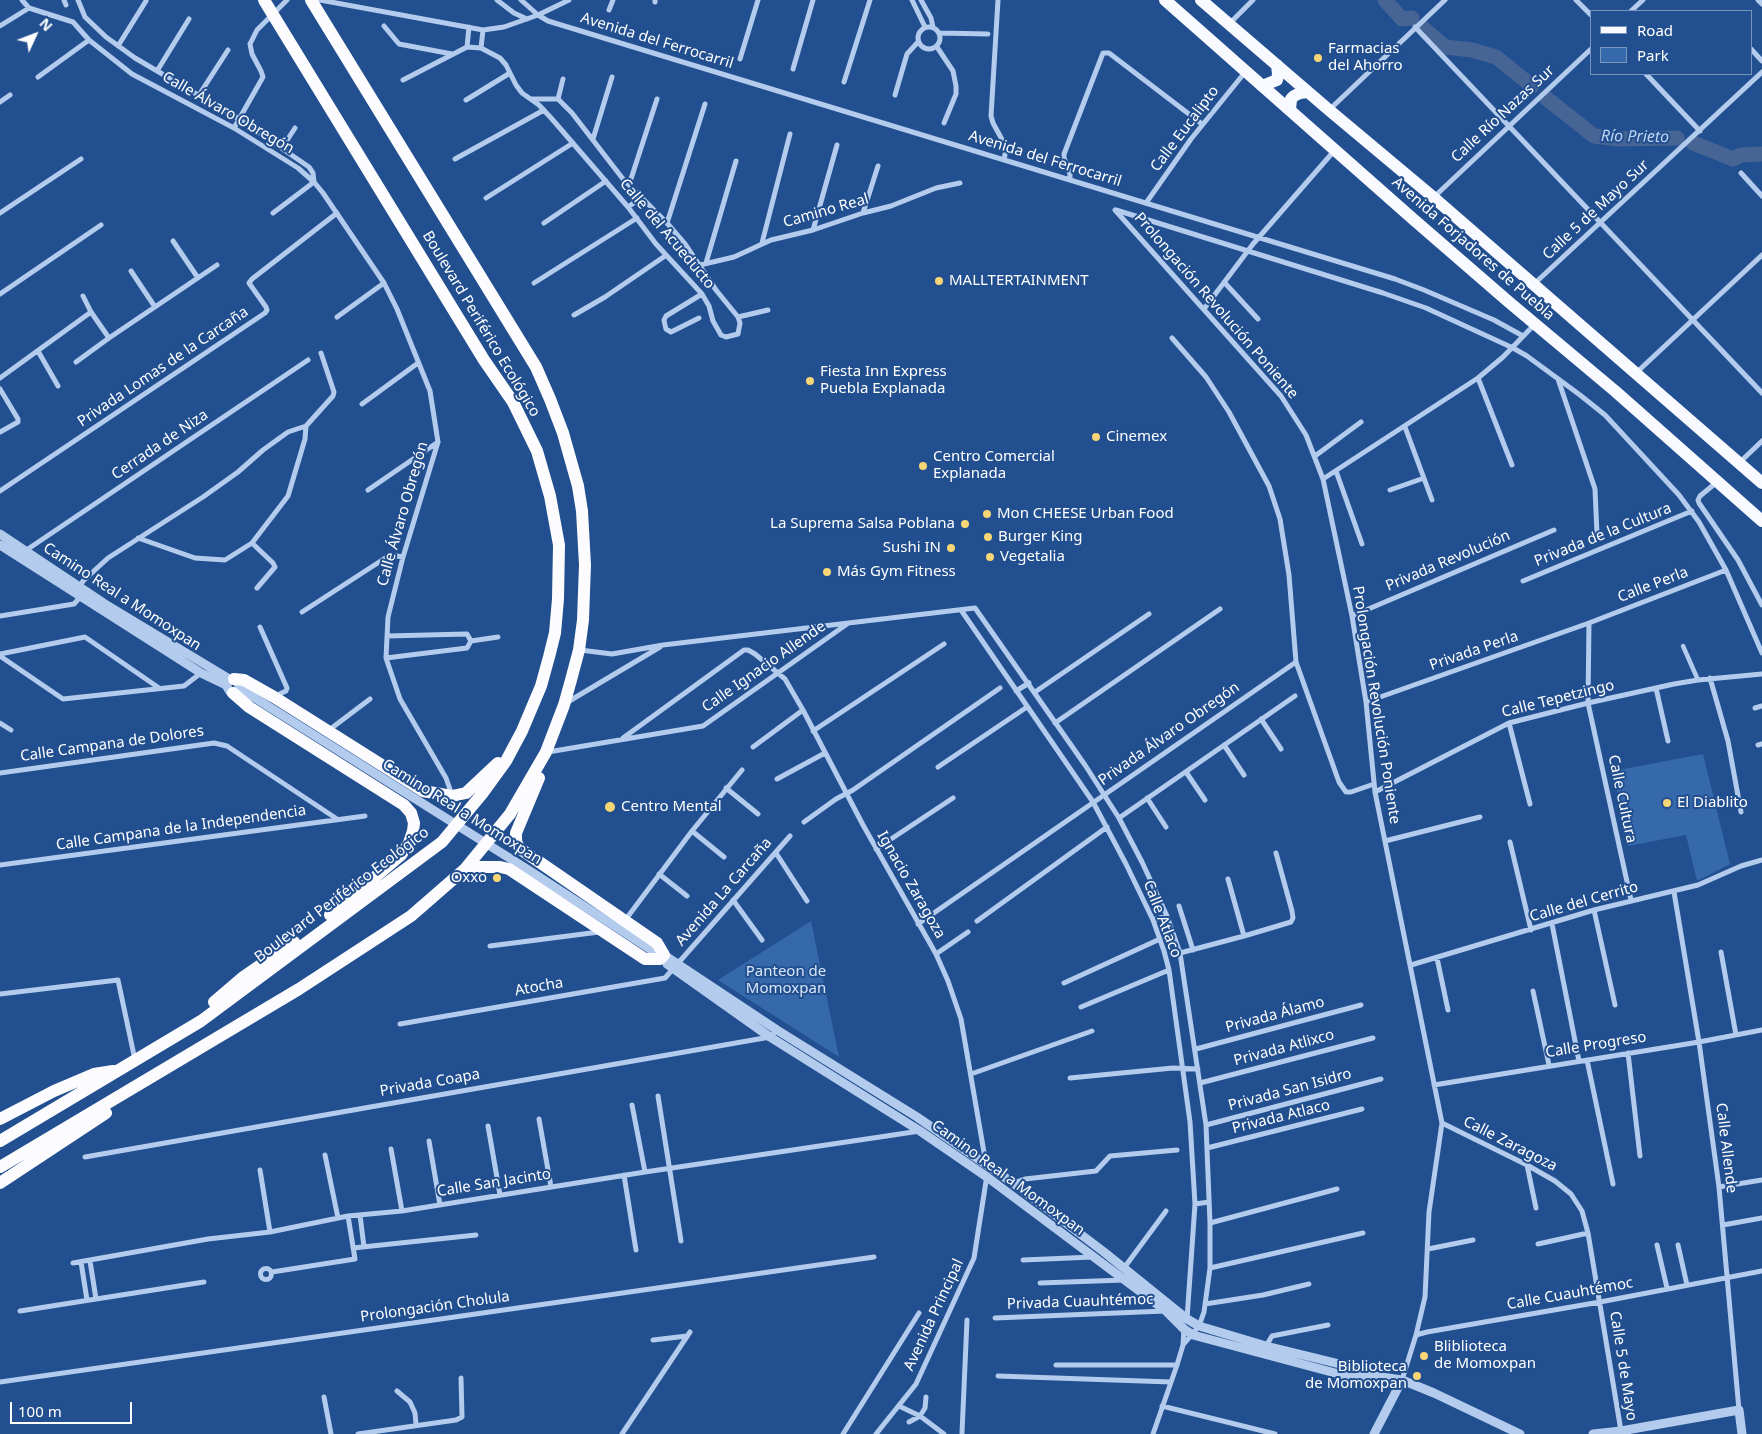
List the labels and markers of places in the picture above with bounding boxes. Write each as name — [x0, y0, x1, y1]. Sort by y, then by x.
place label: Farmacias del Ahorro — [1328, 40, 1403, 75]
marker: Farmacias del Ahorro — [1312, 52, 1324, 64]
place label: MALLTERTAINMENT — [949, 272, 1089, 290]
marker: MALLTERTAINMENT — [933, 275, 945, 287]
place label: Fiesta Inn Express Puebla Explanada — [820, 363, 947, 398]
marker: Fiesta Inn Express Puebla Explanada — [804, 375, 816, 387]
place label: Cinemex — [1106, 428, 1167, 446]
marker: Cinemex — [1090, 431, 1102, 443]
place label: Centro Comercial Explanada — [933, 448, 1055, 483]
marker: Centro Comercial Explanada — [917, 460, 929, 472]
place label: Mon CHEESE Urban Food — [997, 505, 1174, 523]
marker: Mon CHEESE Urban Food — [981, 508, 993, 520]
place label: La Suprema Salsa Poblana — [770, 515, 955, 533]
marker: La Suprema Salsa Poblana — [959, 518, 971, 530]
place label: Burger King — [998, 528, 1082, 546]
marker: Burger King — [982, 531, 994, 543]
place label: Sushi IN — [883, 539, 941, 557]
marker: Sushi IN — [945, 542, 957, 554]
place label: Vegetalia — [1000, 548, 1065, 566]
marker: Vegetalia — [984, 551, 996, 563]
place label: Más Gym Fitness — [837, 563, 956, 581]
marker: Más Gym Fitness — [821, 566, 833, 578]
place label: El Diablito — [1677, 794, 1748, 812]
marker: El Diablito — [1661, 797, 1673, 809]
place label: Centro Mental — [621, 798, 722, 816]
marker: Centro Mental — [603, 800, 617, 814]
place label: Oxxo — [451, 869, 487, 887]
marker: Oxxo — [491, 872, 503, 884]
place label: Bliblioteca de Momoxpan — [1434, 1338, 1536, 1373]
marker: Bliblioteca de Momoxpan — [1418, 1350, 1430, 1362]
place label: Biblioteca de Momoxpan — [1305, 1358, 1407, 1393]
marker: Biblioteca de Momoxpan — [1411, 1370, 1423, 1382]

